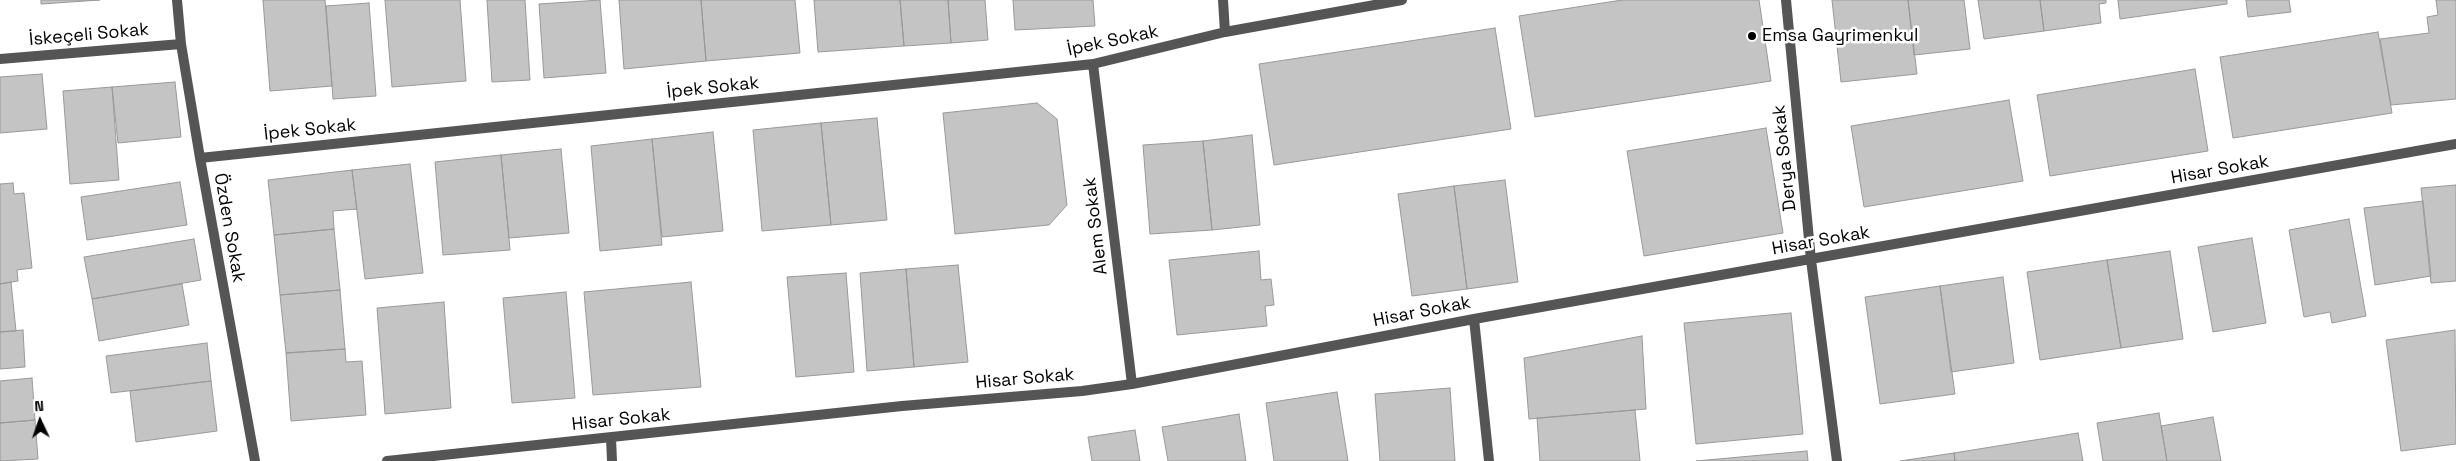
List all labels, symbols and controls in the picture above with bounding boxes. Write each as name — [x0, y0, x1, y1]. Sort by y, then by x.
street label: İskeçeli Sokak — [28, 19, 150, 51]
street label: İpek Sokak — [1065, 21, 1161, 61]
place label: Emsa Gayrimenkul — [1762, 25, 1918, 47]
marker: Emsa Gayrimenkul — [1746, 30, 1758, 42]
street label: İpek Sokak — [666, 72, 760, 104]
street label: Derya Sokak — [1769, 104, 1801, 212]
street label: İpek Sokak — [263, 114, 357, 146]
street label: Hisar Sokak — [2169, 151, 2271, 189]
street label: Özden Sokak — [209, 172, 249, 284]
street label: Alem Sokak — [1079, 176, 1113, 276]
street label: Hisar Sokak — [1770, 222, 1872, 260]
street label: Hisar Sokak — [1371, 292, 1473, 332]
street label: Hisar Sokak — [975, 364, 1075, 394]
north arrow — [15, 396, 65, 446]
text: N — [34, 397, 44, 415]
street label: Hisar Sokak — [571, 404, 671, 436]

